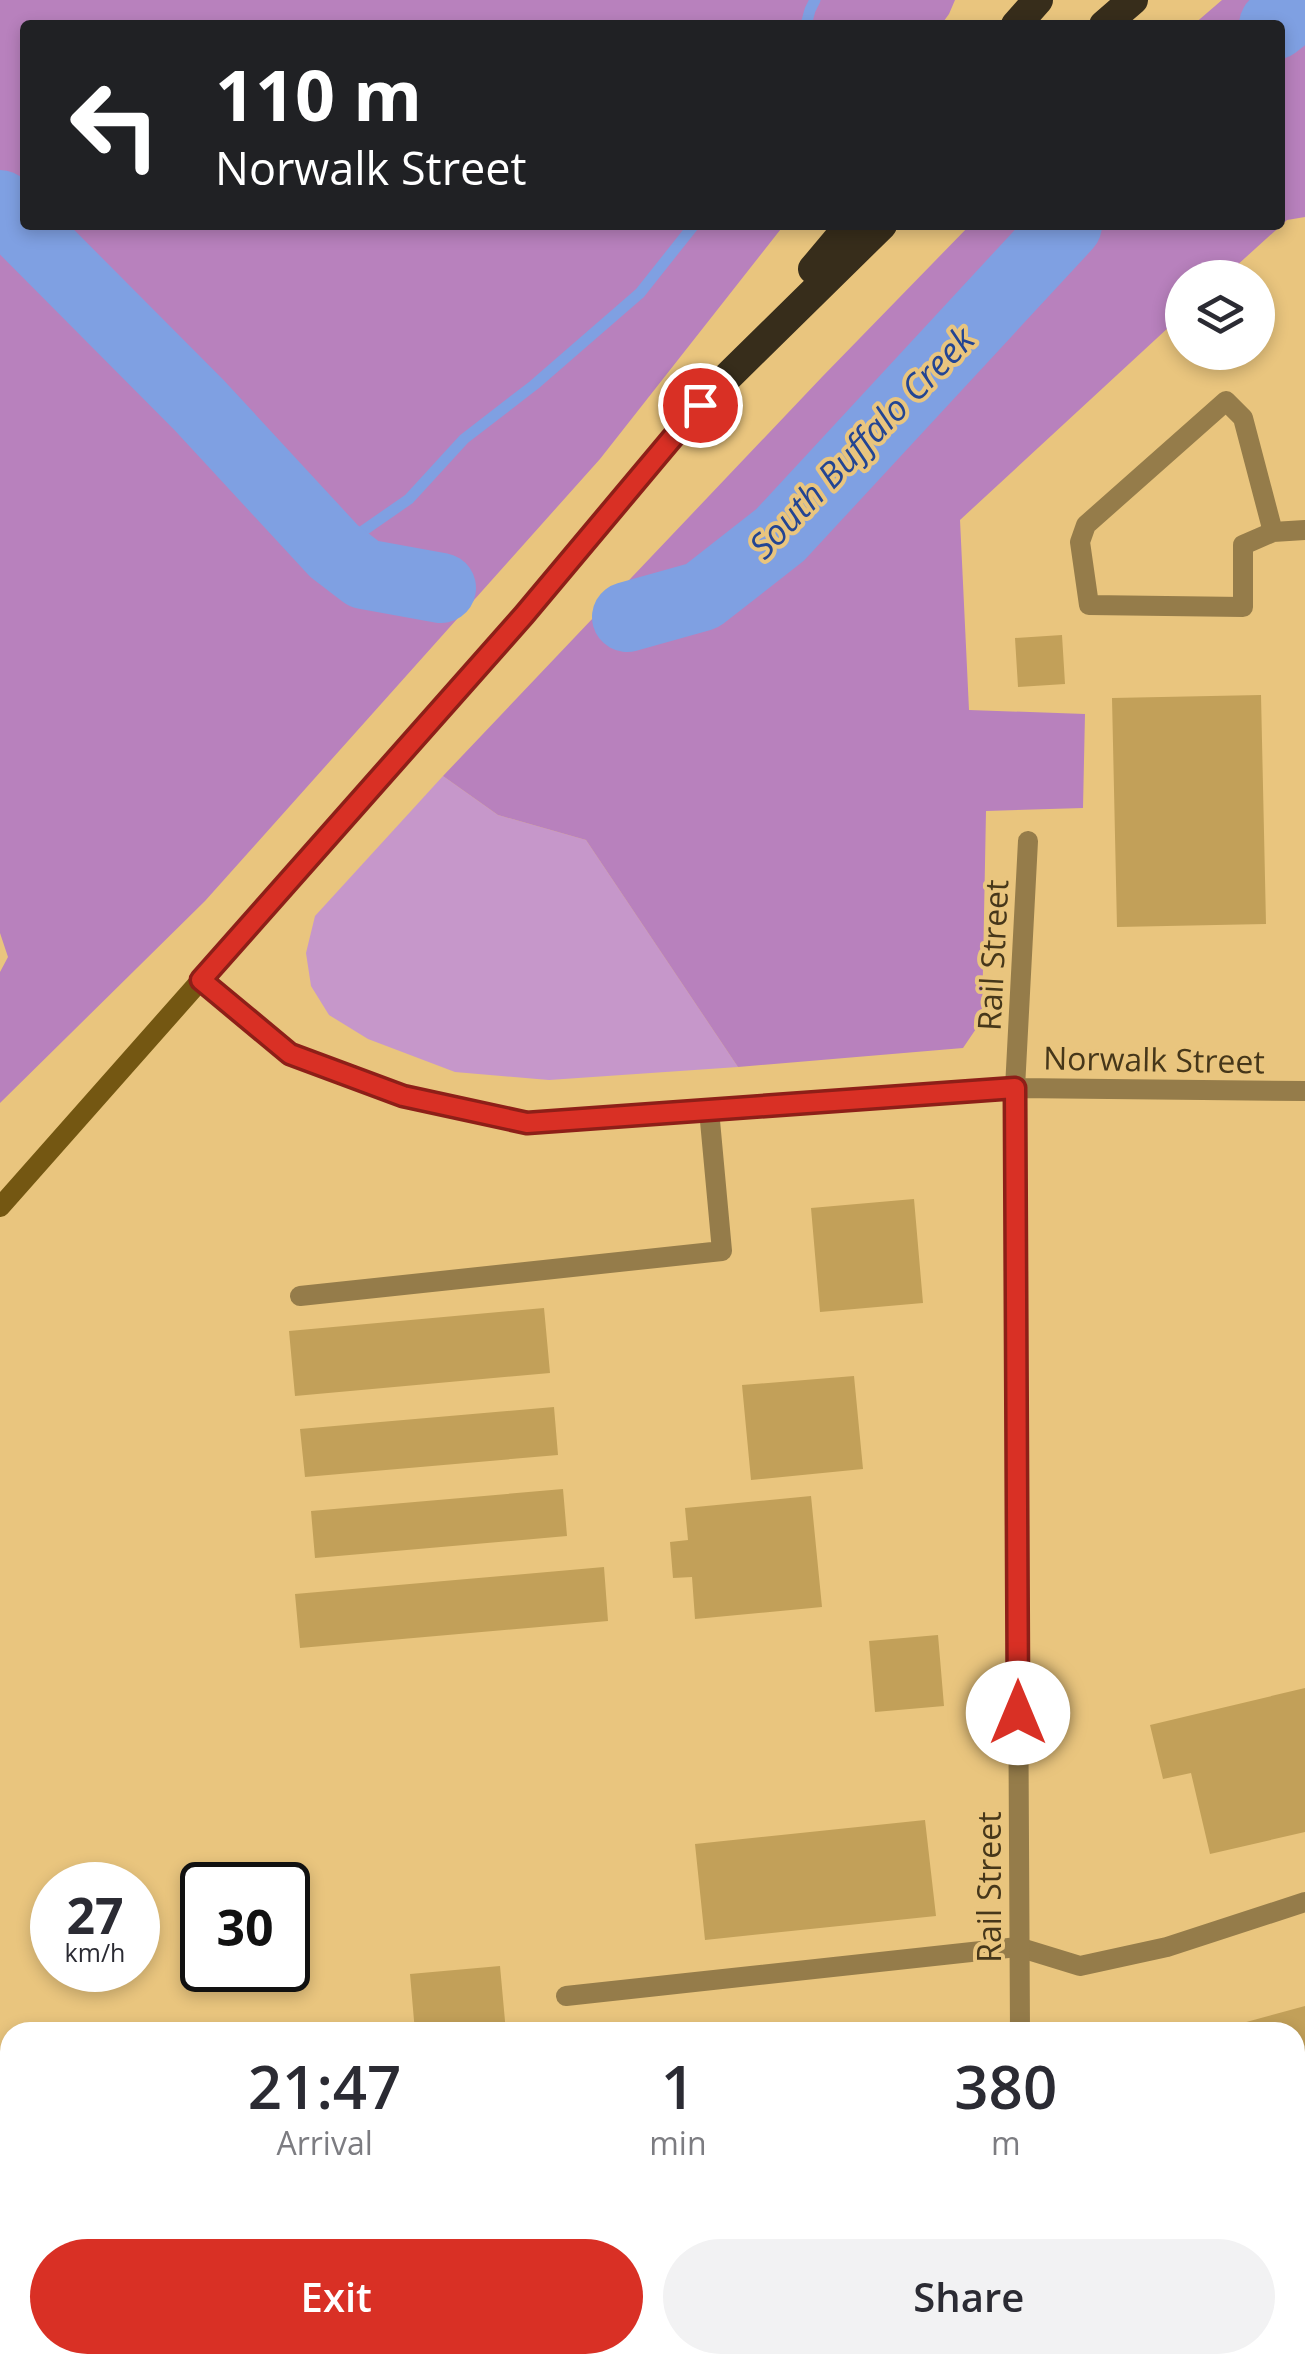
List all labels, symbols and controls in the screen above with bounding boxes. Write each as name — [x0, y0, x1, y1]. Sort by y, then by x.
text: 110 m — [215, 46, 422, 142]
icon: left — [50, 60, 180, 190]
text: Norwalk Street — [215, 137, 527, 198]
map controls — [1165, 260, 1275, 370]
button: layers — [1165, 260, 1275, 370]
water label: South Buffalo Creek — [738, 315, 985, 568]
pin — [658, 363, 743, 448]
icon: arrive — [673, 378, 728, 433]
street label: Rail Street — [967, 878, 1017, 1032]
street label: Norwalk Street — [1043, 1036, 1265, 1082]
position arrow — [966, 1661, 1070, 1765]
street label: Rail Street — [967, 1811, 1010, 1963]
speed limit sign: 30 — [180, 1862, 310, 1992]
text: 27 — [66, 1881, 124, 1949]
text: km/h — [65, 1935, 125, 1969]
text: 21:47 — [248, 2045, 401, 2127]
text: 1 — [661, 2045, 695, 2127]
text: 380 — [954, 2045, 1057, 2127]
text: Arrival — [276, 2121, 373, 2164]
text: min — [649, 2121, 707, 2164]
text: m — [991, 2121, 1021, 2164]
button: Exit — [30, 2239, 643, 2354]
button: Share — [663, 2239, 1275, 2354]

